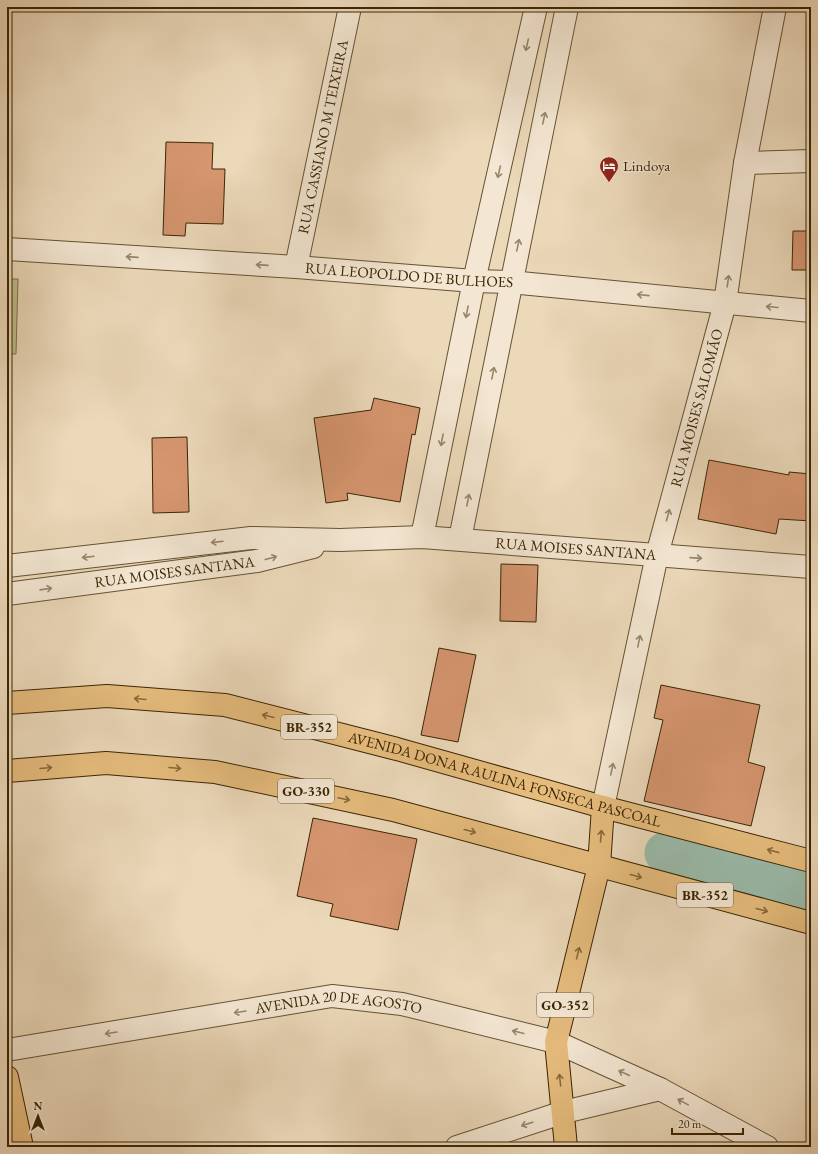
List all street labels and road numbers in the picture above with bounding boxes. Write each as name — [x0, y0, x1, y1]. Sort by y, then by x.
street label: RUA CASSIANO M TEIXEIRA — [293, 37, 352, 236]
street label: RUA LEOPOLDO DE BULHOES — [304, 258, 514, 291]
street label: RUA MOISES SALOMÃO — [666, 327, 727, 489]
street label: RUA MOISES SANTANA — [495, 533, 658, 564]
street label: RUA MOISES SANTANA — [93, 551, 256, 591]
road number: BR-352 — [281, 715, 337, 739]
street label: AVENIDA DONA RAULINA FONSECA PASCOAL — [345, 727, 664, 831]
road number: GO-330 — [278, 779, 334, 803]
road number: BR-352 — [677, 883, 733, 907]
street label: AVENIDA 20 DE AGOSTO — [253, 986, 424, 1018]
road number: GO-352 — [537, 993, 593, 1017]

